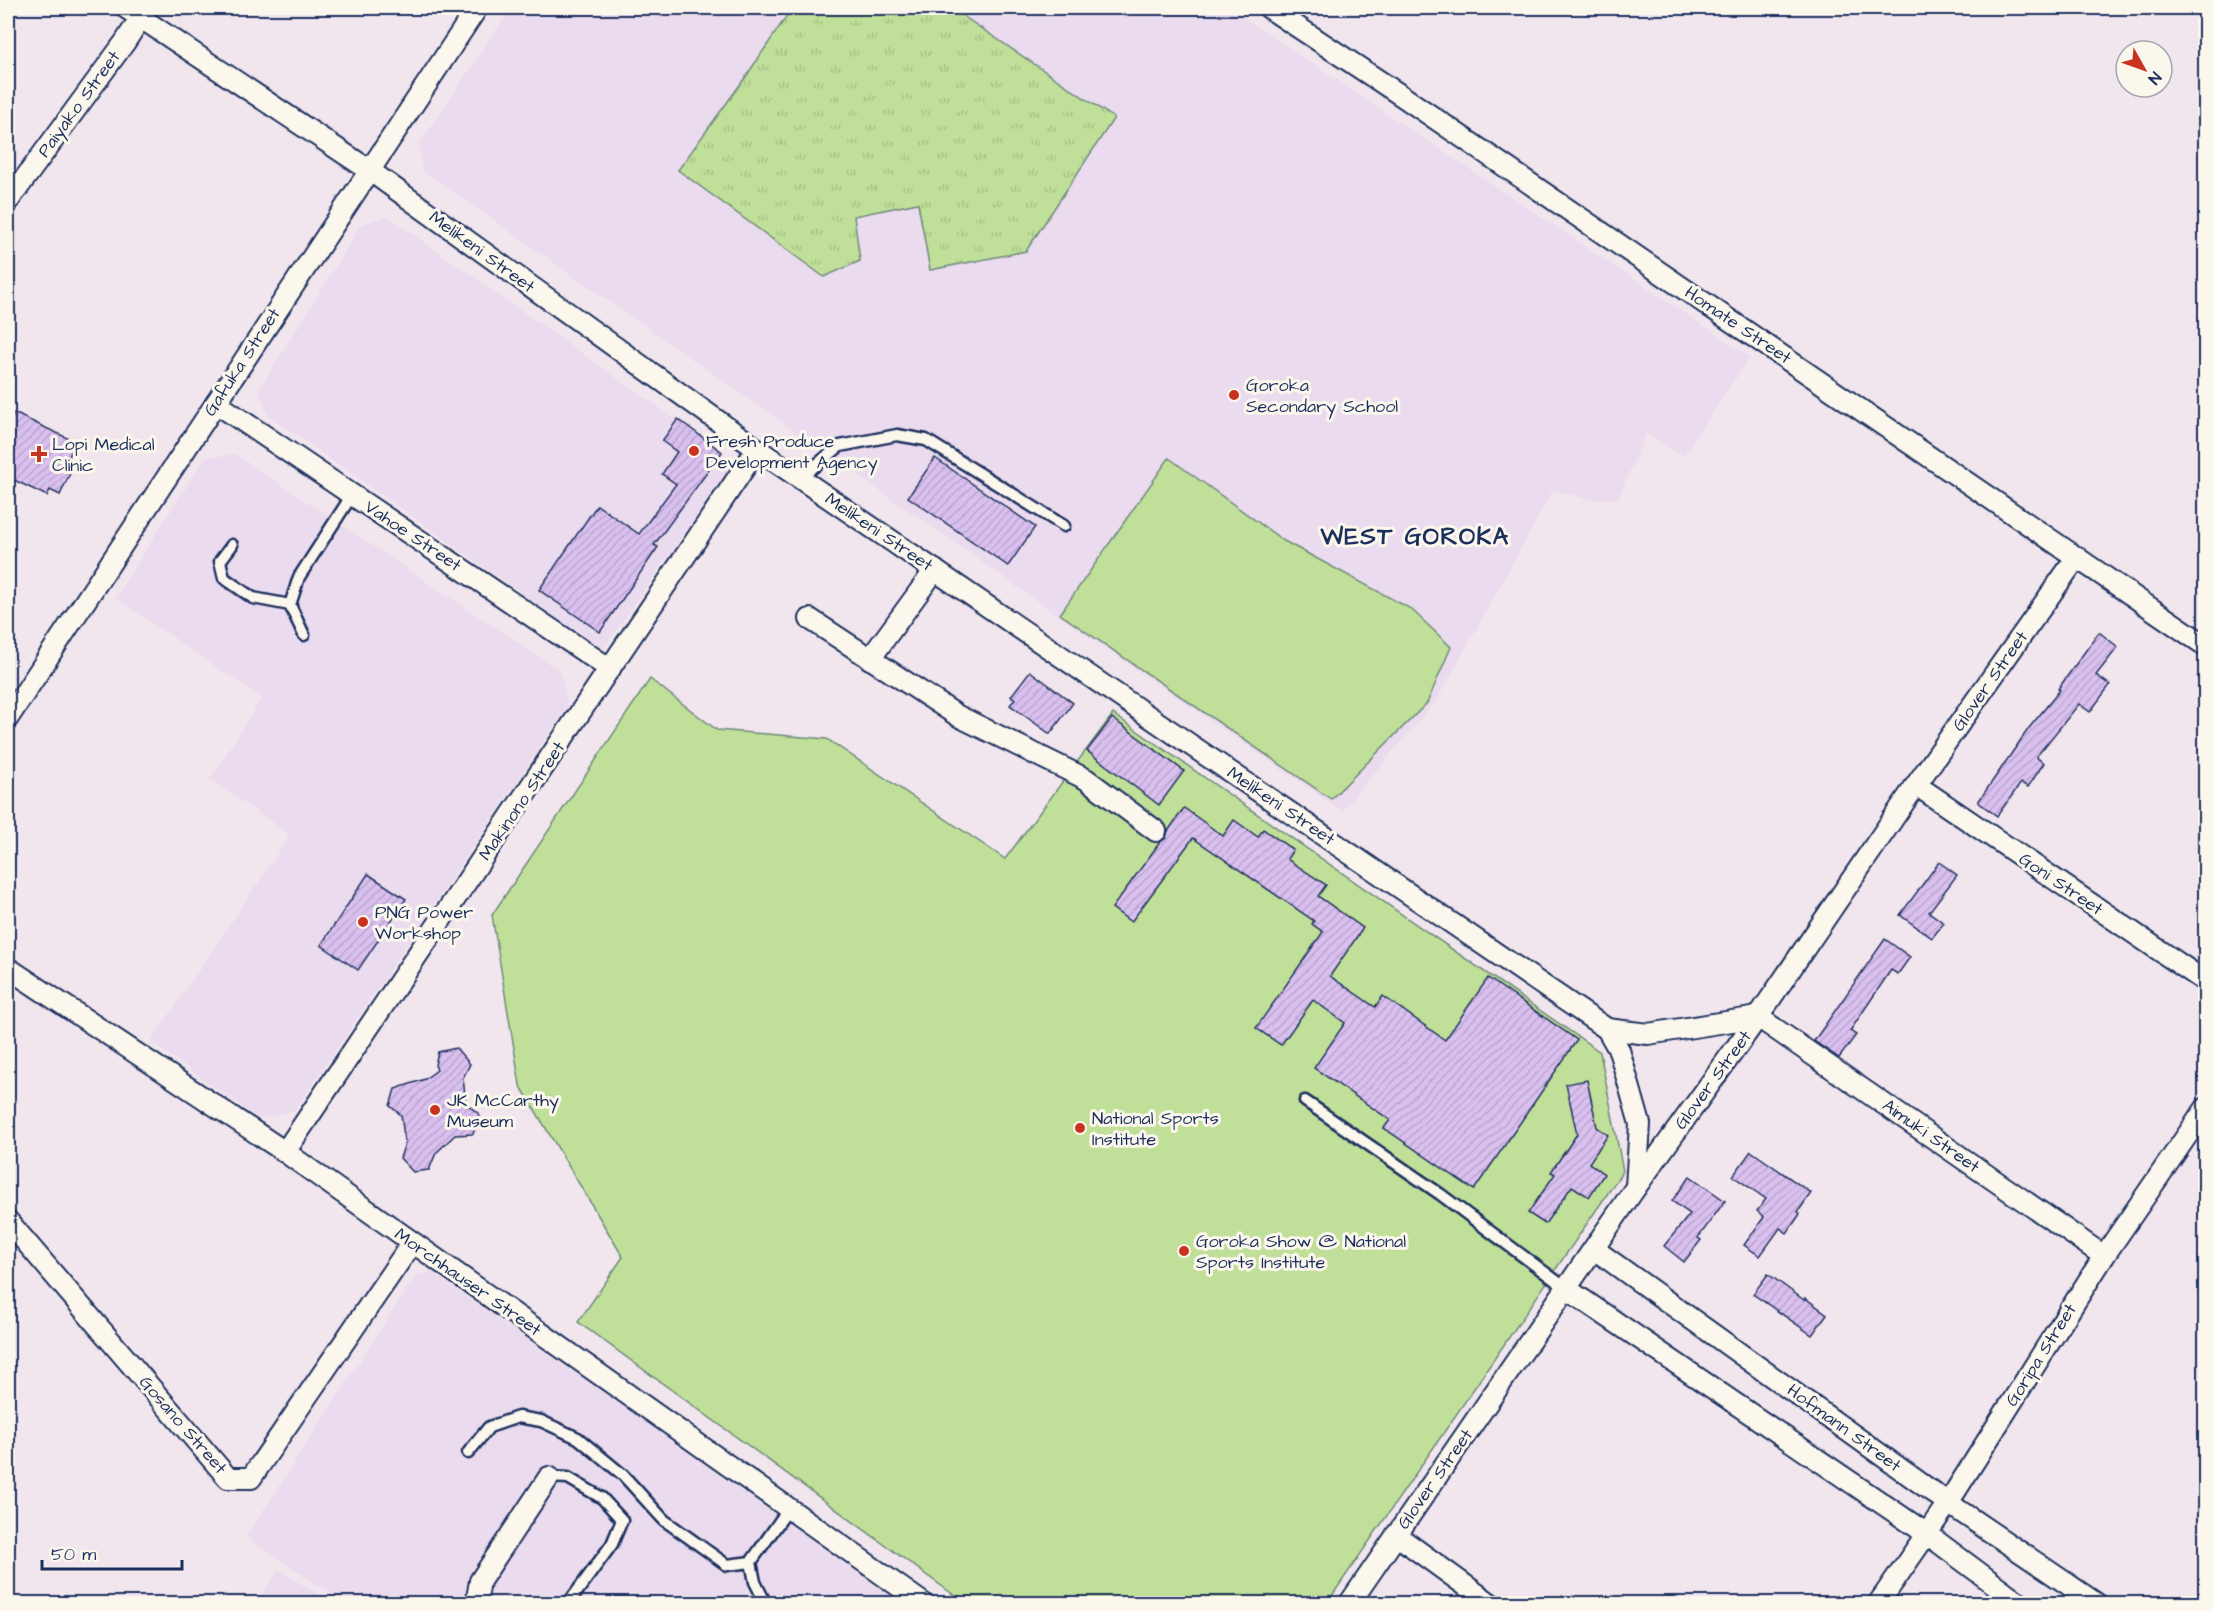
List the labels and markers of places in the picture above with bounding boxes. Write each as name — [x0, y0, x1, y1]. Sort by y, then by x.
place label: Goroka Secondary School — [1246, 373, 1398, 420]
marker: Goroka Secondary School — [1227, 388, 1241, 402]
place label: Fresh Produce Development Agency — [706, 429, 878, 476]
place label: Lopi Medical Clinic — [52, 432, 155, 478]
marker: Fresh Produce Development Agency — [687, 444, 701, 458]
marker: Lopi Medical Clinic — [30, 445, 48, 463]
place label: PNG Power Workshop — [375, 900, 473, 946]
marker: PNG Power Workshop — [356, 915, 370, 929]
place label: JK McCarthy Museum — [447, 1088, 559, 1134]
marker: JK McCarthy Museum — [428, 1103, 442, 1117]
place label: National Sports Institute — [1092, 1106, 1219, 1152]
marker: National Sports Institute — [1073, 1121, 1087, 1135]
place label: Goroka Show @ National Sports Institute — [1196, 1229, 1406, 1275]
marker: Goroka Show @ National Sports Institute — [1177, 1244, 1191, 1258]

